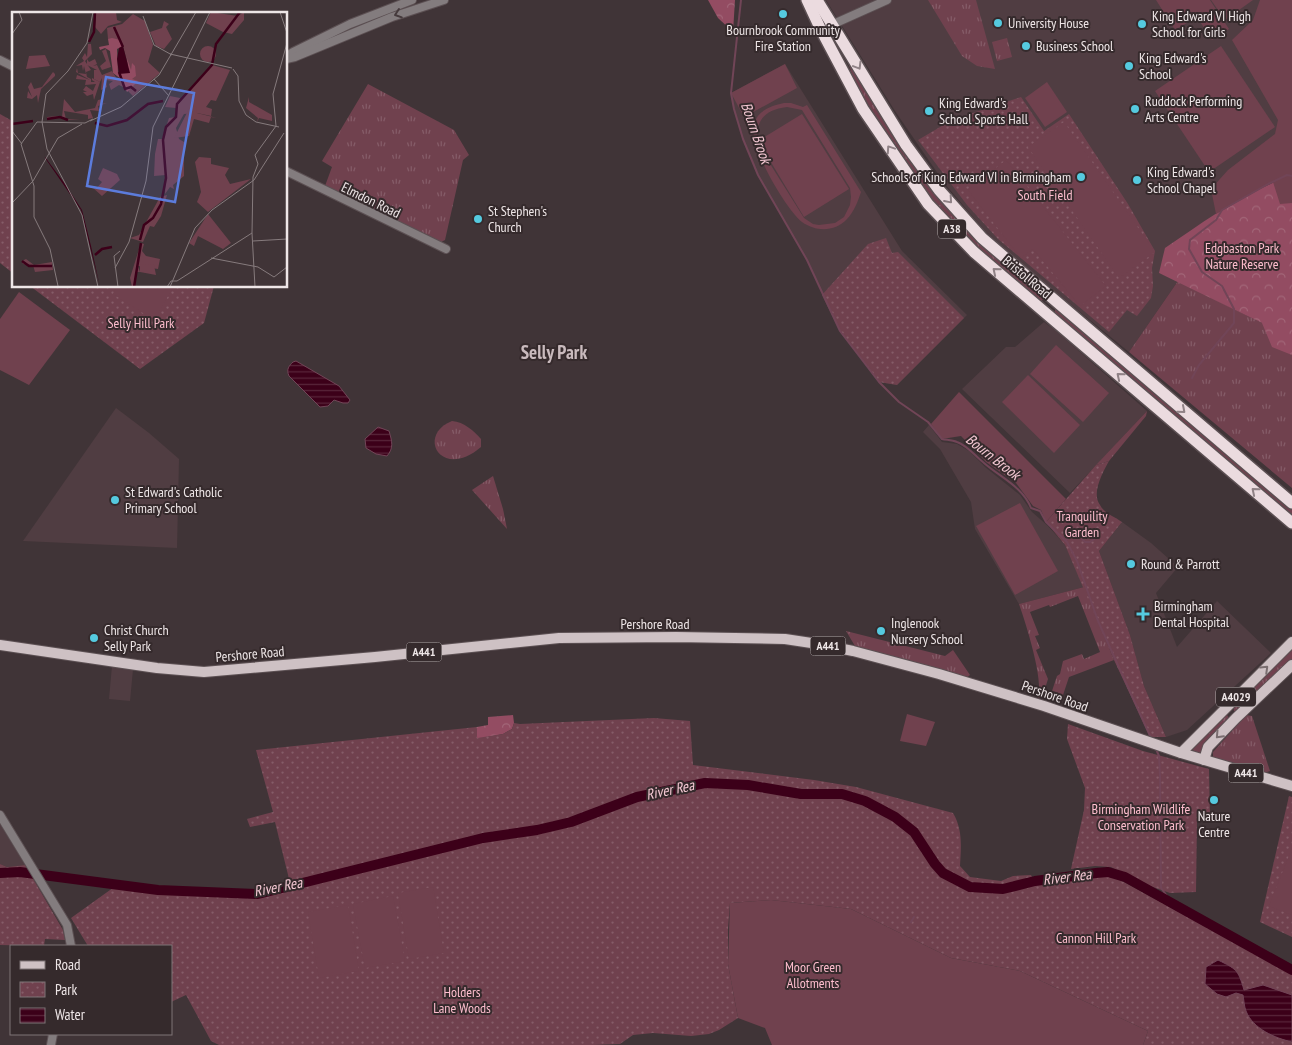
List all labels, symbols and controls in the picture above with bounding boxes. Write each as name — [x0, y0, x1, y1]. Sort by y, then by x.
place label: King Edward VI High School for Girls — [1152, 7, 1251, 41]
one-way arrow — [395, 8, 403, 18]
marker: Bournbrook Community Fire Station — [777, 8, 789, 20]
inset map — [12, 12, 288, 288]
place label: University House — [1008, 14, 1089, 32]
marker: University House — [992, 17, 1004, 29]
marker: King Edward VI High School for Girls — [1136, 18, 1148, 30]
place label: Bournbrook Community Fire Station — [726, 21, 840, 55]
place label: Business School — [1036, 37, 1114, 55]
marker: Business School — [1020, 40, 1032, 52]
place label: King Edward's School — [1139, 49, 1207, 83]
marker: King Edward's School — [1123, 60, 1135, 72]
one-way arrow — [851, 61, 861, 70]
place label: Ruddock Performing Arts Centre — [1145, 92, 1242, 126]
place label: King Edward's School Sports Hall — [939, 94, 1029, 128]
water label: Bourn Brook — [737, 100, 777, 168]
marker: Ruddock Performing Arts Centre — [1129, 103, 1141, 115]
marker: King Edward's School Sports Hall — [923, 105, 935, 117]
one-way arrow — [887, 145, 896, 155]
place label: King Edward's School Chapel — [1147, 163, 1217, 197]
place label: Schools of King Edward VI in Birmingham — [871, 168, 1071, 186]
marker: Schools of King Edward VI in Birmingham — [1075, 171, 1087, 183]
marker: King Edward's School Chapel — [1131, 174, 1143, 186]
street label: Elmdon Road — [339, 178, 403, 222]
park label: South Field — [1017, 186, 1073, 204]
one-way arrow — [943, 195, 952, 204]
place label: St Stephen's Church — [488, 202, 547, 236]
marker: St Stephen's Church — [472, 213, 484, 225]
road number: A38 — [938, 220, 966, 238]
park label: Edgbaston Park Nature Reserve — [1205, 239, 1280, 273]
street label: Bristol Road — [999, 251, 1055, 303]
one-way arrow — [993, 268, 1002, 277]
park label: Selly Hill Park — [108, 314, 175, 332]
district label: Selly Park — [521, 340, 587, 364]
one-way arrow — [1117, 372, 1126, 381]
one-way arrow — [1176, 404, 1185, 413]
water label: Bourn Brook — [962, 429, 1026, 485]
place label: St Edward's Catholic Primary School — [125, 483, 222, 517]
one-way arrow — [1251, 488, 1260, 497]
marker: St Edward's Catholic Primary School — [109, 494, 121, 506]
park label: Tranquility Garden — [1056, 507, 1108, 541]
place label: Round & Parrott — [1141, 555, 1220, 573]
marker: Round & Parrott — [1125, 558, 1137, 570]
place label: Birmingham Dental Hospital — [1154, 597, 1230, 631]
marker: Birmingham Dental Hospital — [1136, 607, 1150, 621]
place label: Inglenook Nursery School — [891, 614, 964, 648]
street label: Pershore Road — [621, 615, 689, 633]
place label: Christ Church Selly Park — [104, 621, 169, 655]
marker: Inglenook Nursery School — [875, 625, 887, 637]
marker: Christ Church Selly Park — [88, 632, 100, 644]
road number: A441 — [810, 636, 846, 656]
street label: Pershore Road — [215, 642, 285, 666]
road number: A441 — [406, 642, 442, 662]
one-way arrow — [1259, 666, 1268, 675]
street label: Pershore Road — [1019, 676, 1091, 716]
road number: A4029 — [1216, 688, 1256, 706]
one-way arrow — [1216, 730, 1225, 739]
road number: A441 — [1228, 764, 1264, 782]
water label: River Rea — [644, 775, 697, 804]
marker: Nature Centre — [1208, 794, 1220, 806]
park label: Birmingham Wildlife Conservation Park — [1092, 800, 1191, 834]
place label: Nature Centre — [1198, 807, 1231, 841]
water label: River Rea — [1042, 864, 1093, 889]
water label: River Rea — [252, 872, 305, 900]
park label: Cannon Hill Park — [1056, 929, 1137, 947]
legend — [10, 945, 172, 1035]
text: Road — [55, 955, 81, 974]
park label: Moor Green Allotments — [785, 958, 841, 992]
text: Park — [55, 980, 77, 999]
park label: Holders Lane Woods — [433, 983, 491, 1017]
text: Water — [55, 1005, 86, 1024]

